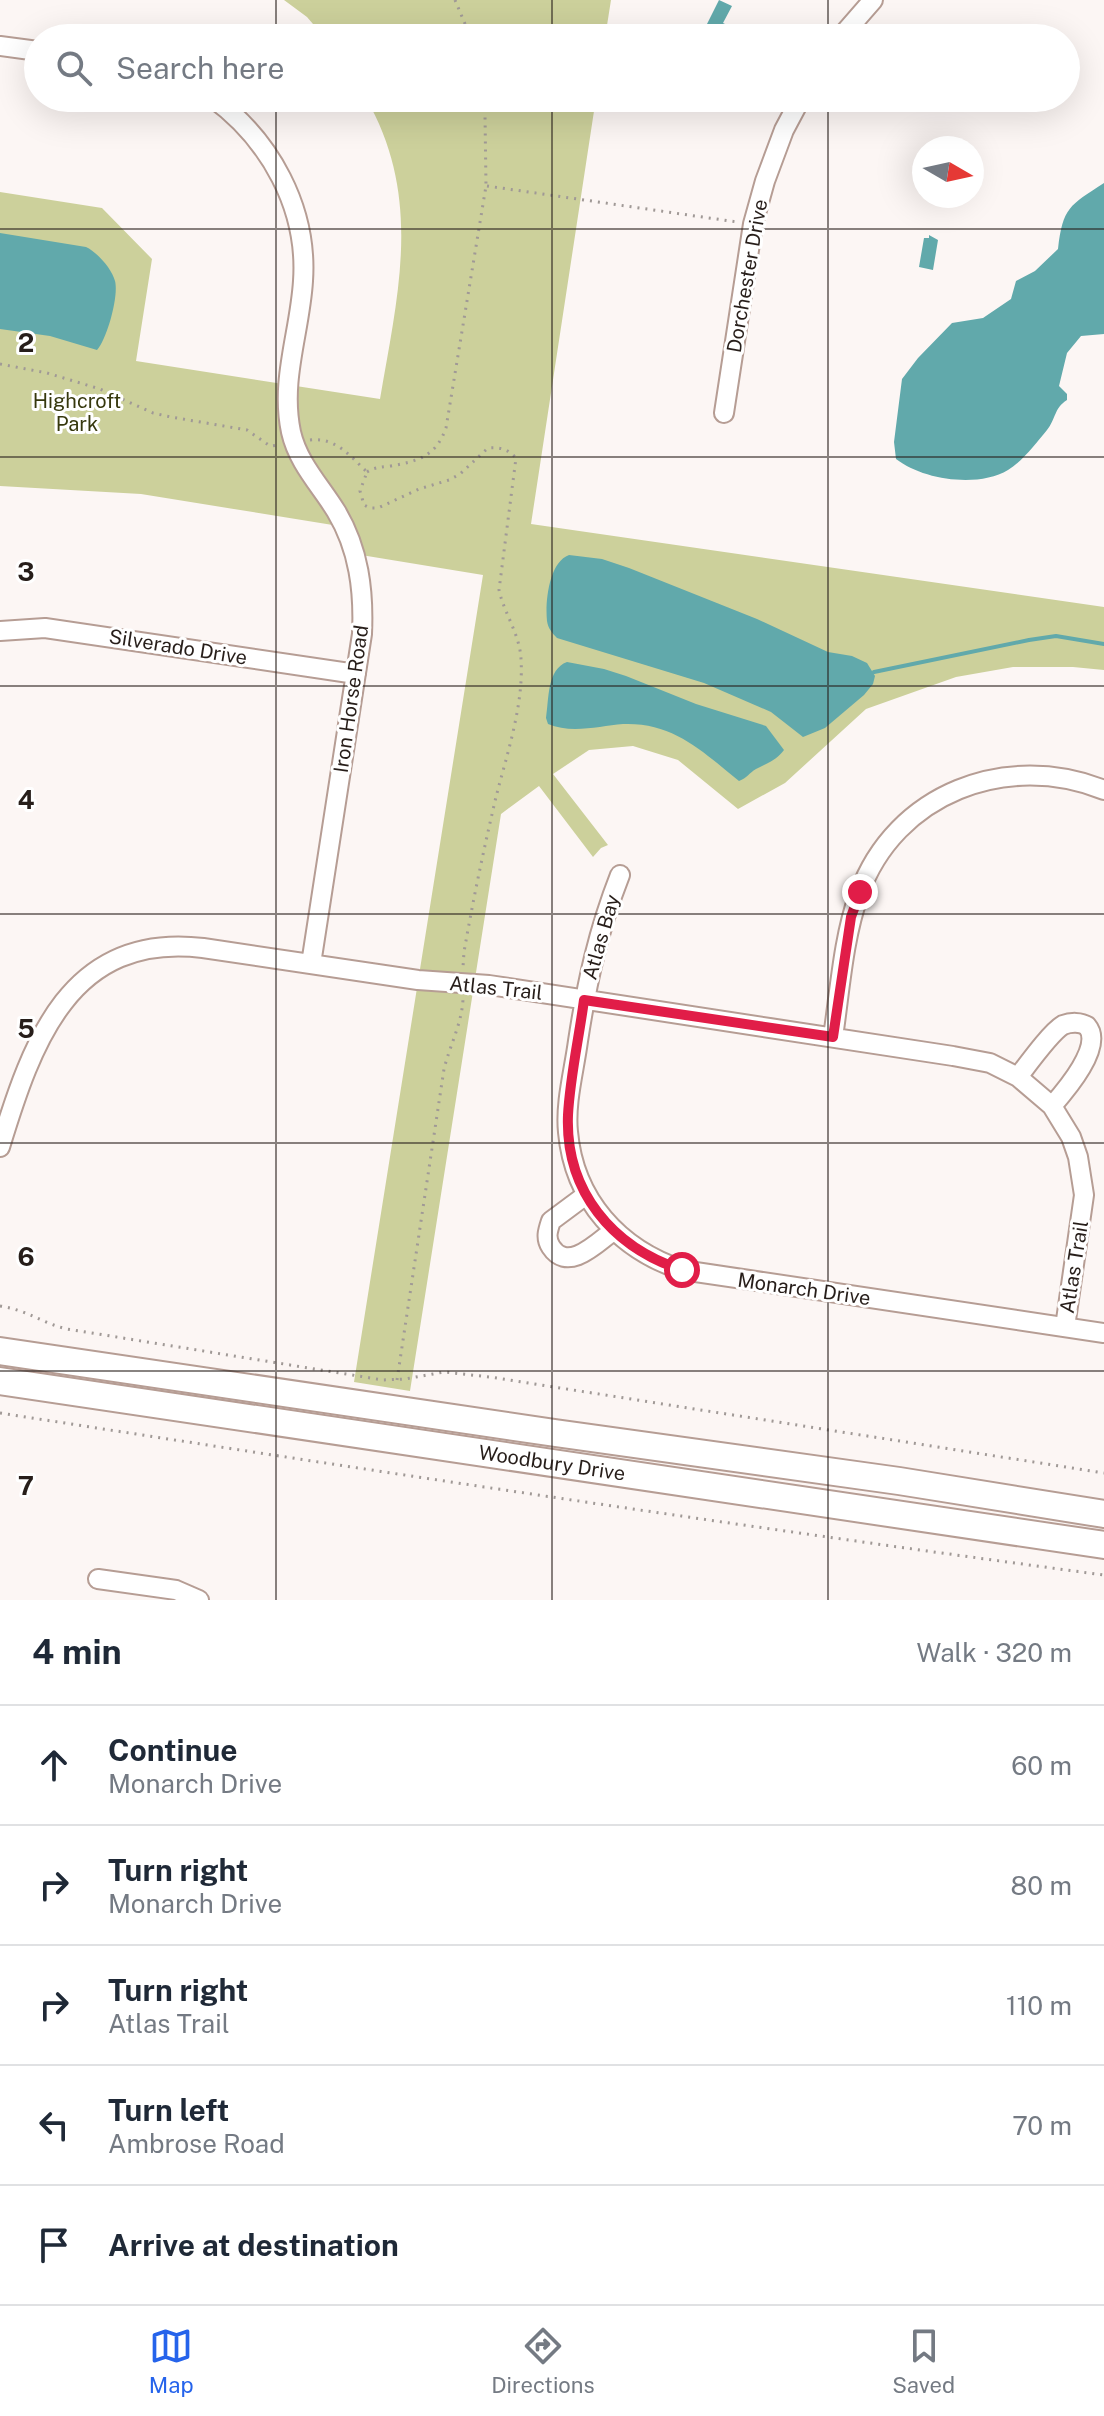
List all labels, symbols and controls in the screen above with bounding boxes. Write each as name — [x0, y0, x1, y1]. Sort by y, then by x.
search box — [24, 24, 1080, 112]
icon: search — [52, 46, 96, 90]
text: Search here — [116, 50, 284, 86]
north arrow — [912, 136, 984, 208]
street label: Dorchester Drive — [722, 197, 772, 355]
text: 2 — [18, 327, 34, 358]
park label: Highcroft Park — [33, 389, 121, 436]
text: 3 — [17, 556, 35, 587]
street label: Silverado Drive — [107, 624, 249, 670]
street label: Iron Horse Road — [329, 624, 373, 774]
text: 4 — [17, 784, 35, 815]
route end — [842, 874, 878, 910]
street label: Atlas Bay — [577, 891, 625, 982]
street label: Atlas Trail — [448, 971, 544, 1005]
text: 5 — [17, 1013, 35, 1044]
street label: Atlas Trail — [1055, 1219, 1093, 1315]
text: 6 — [17, 1241, 35, 1272]
route start — [664, 1252, 700, 1288]
street label: Monarch Drive — [736, 1268, 872, 1310]
street label: Woodbury Drive — [477, 1440, 627, 1486]
text: 7 — [18, 1470, 34, 1501]
text: 4 min — [32, 1632, 122, 1672]
text: Walk · 320 m — [917, 1637, 1072, 1668]
text: Continue — [108, 1732, 238, 1768]
icon: ahead — [32, 1743, 76, 1787]
text: 60 m — [1011, 1750, 1072, 1781]
text: Monarch Drive — [108, 1768, 282, 1799]
text: Turn right — [108, 1852, 248, 1888]
icon: right — [32, 1863, 76, 1907]
text: 80 m — [1011, 1870, 1072, 1901]
text: Monarch Drive — [108, 1888, 282, 1919]
text: Turn right — [108, 1972, 248, 2008]
icon: right — [32, 1983, 76, 2027]
text: 110 m — [1006, 1990, 1072, 2021]
text: Atlas Trail — [108, 2008, 230, 2039]
text: Turn left — [108, 2092, 229, 2128]
icon: left — [32, 2103, 76, 2147]
text: 70 m — [1012, 2110, 1072, 2141]
text: Ambrose Road — [108, 2128, 285, 2159]
icon: arrive — [32, 2223, 76, 2267]
text: Arrive at destination — [108, 2227, 399, 2263]
tab: Map — [149, 2324, 194, 2398]
tab: Directions — [491, 2324, 595, 2398]
tab: Saved — [892, 2324, 955, 2398]

